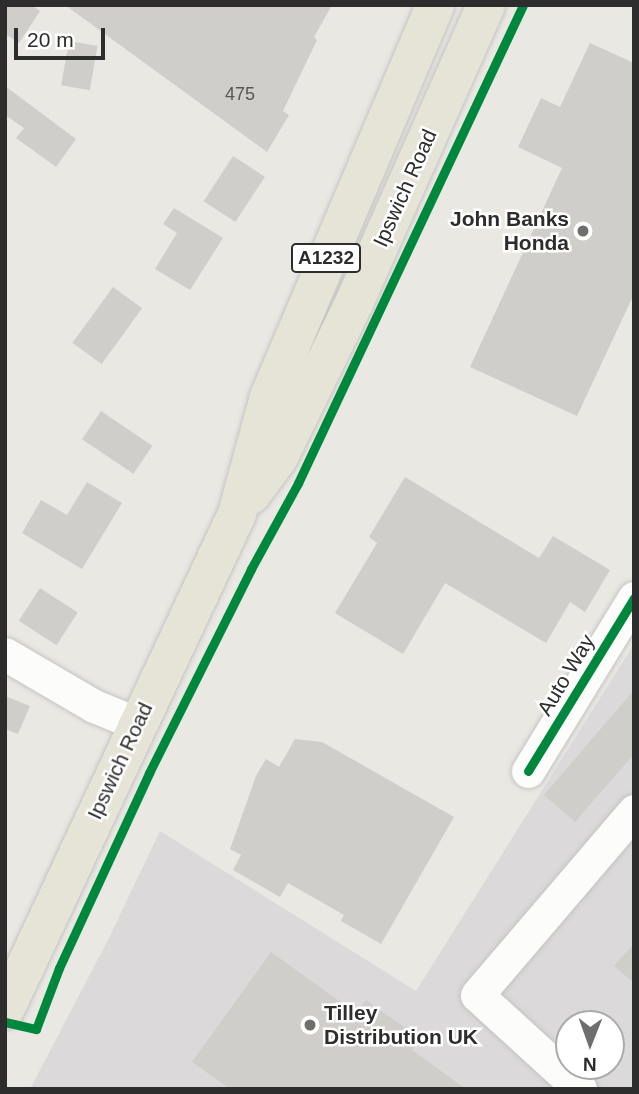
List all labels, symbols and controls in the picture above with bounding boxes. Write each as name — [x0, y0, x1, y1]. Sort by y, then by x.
scale bar — [18, 14, 108, 58]
text: 20 m — [27, 28, 74, 51]
house number: 475 — [225, 83, 255, 105]
street label: Ipswich Road — [368, 125, 442, 251]
place label: John Banks Honda — [450, 206, 569, 256]
marker: John Banks Honda — [575, 223, 591, 239]
road number: A1232 — [291, 242, 361, 274]
street label: Auto Way — [532, 630, 600, 720]
street label: Ipswich Road — [82, 699, 158, 823]
place label: Tilley Distribution UK — [324, 1000, 478, 1050]
north arrow — [555, 1010, 625, 1080]
marker: Tilley Distribution UK — [302, 1017, 318, 1033]
text: N — [583, 1054, 597, 1075]

